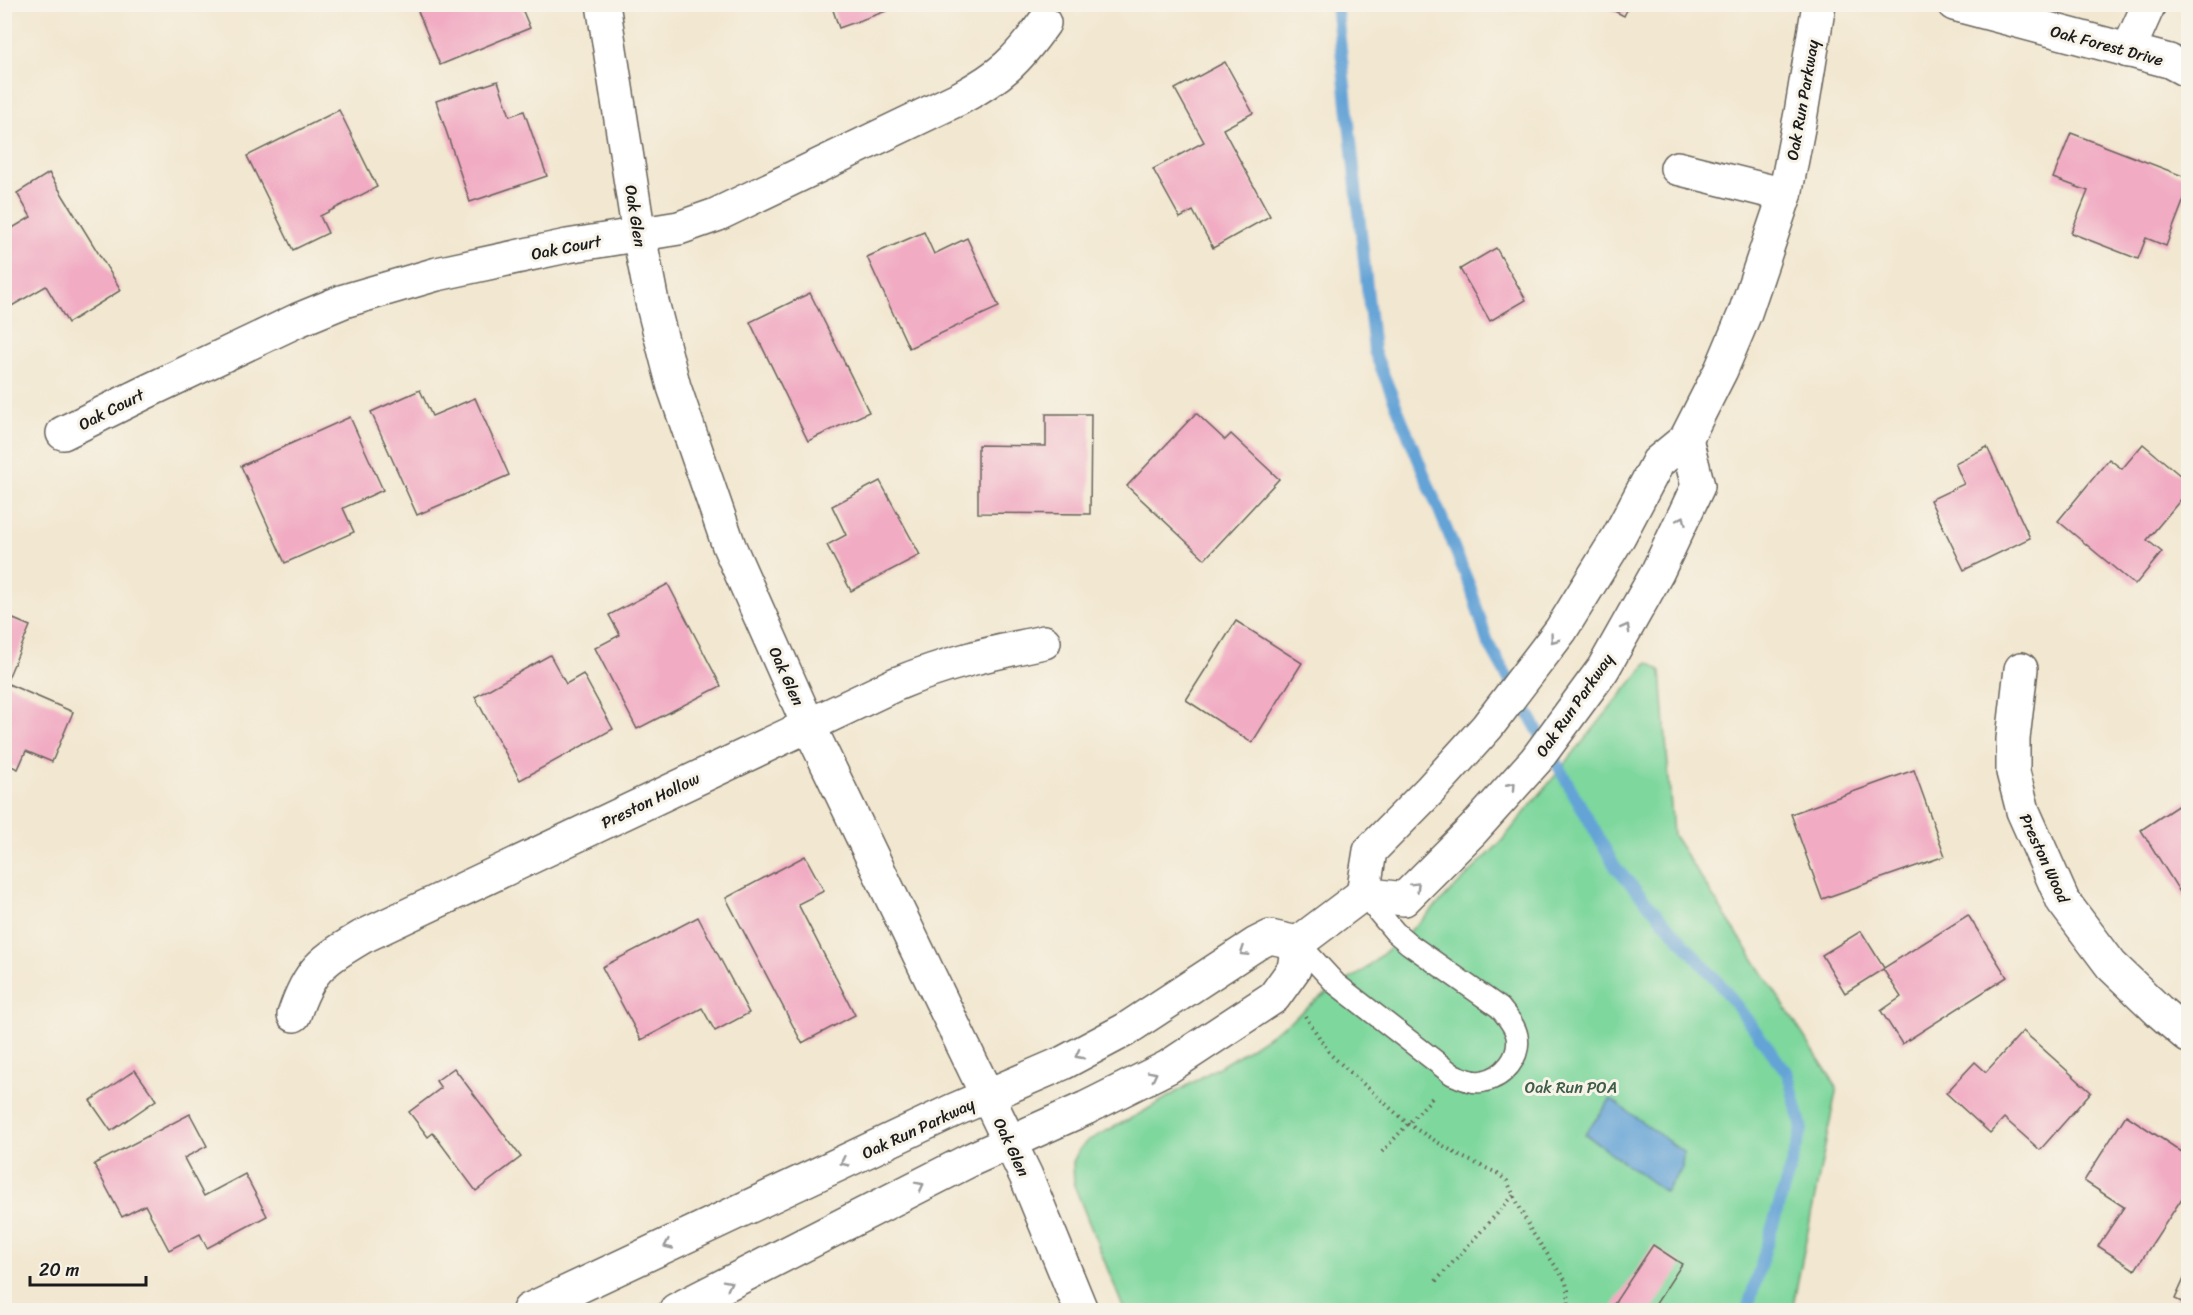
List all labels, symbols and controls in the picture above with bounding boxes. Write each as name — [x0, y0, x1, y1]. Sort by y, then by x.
street label: Oak Forest Drive — [2047, 16, 2167, 75]
street label: Oak Run Parkway — [1778, 37, 1827, 163]
street label: Oak Glen — [616, 183, 655, 250]
street label: Oak Court — [529, 226, 604, 268]
street label: Oak Court — [73, 380, 150, 438]
one-way arrow — [1675, 515, 1687, 526]
one-way arrow — [1618, 624, 1630, 635]
one-way arrow — [1550, 632, 1561, 643]
street label: Oak Glen — [761, 642, 813, 711]
street label: Oak Run Parkway — [1528, 646, 1622, 764]
street label: Preston Hollow — [596, 764, 705, 837]
one-way arrow — [1505, 783, 1516, 793]
street label: Preston Wood — [2011, 809, 2079, 909]
one-way arrow — [1409, 883, 1420, 894]
one-way arrow — [1240, 945, 1251, 956]
one-way arrow — [1075, 1048, 1085, 1059]
one-way arrow — [1147, 1070, 1158, 1082]
park label: Oak Run POA — [1525, 1073, 1617, 1102]
street label: Oak Run Parkway — [857, 1089, 980, 1167]
street label: Oak Glen — [985, 1113, 1038, 1182]
one-way arrow — [840, 1155, 851, 1167]
one-way arrow — [914, 1181, 925, 1193]
one-way arrow — [663, 1238, 674, 1250]
scale bar — [30, 1249, 146, 1287]
text: 20 m — [39, 1254, 79, 1286]
one-way arrow — [722, 1280, 732, 1291]

